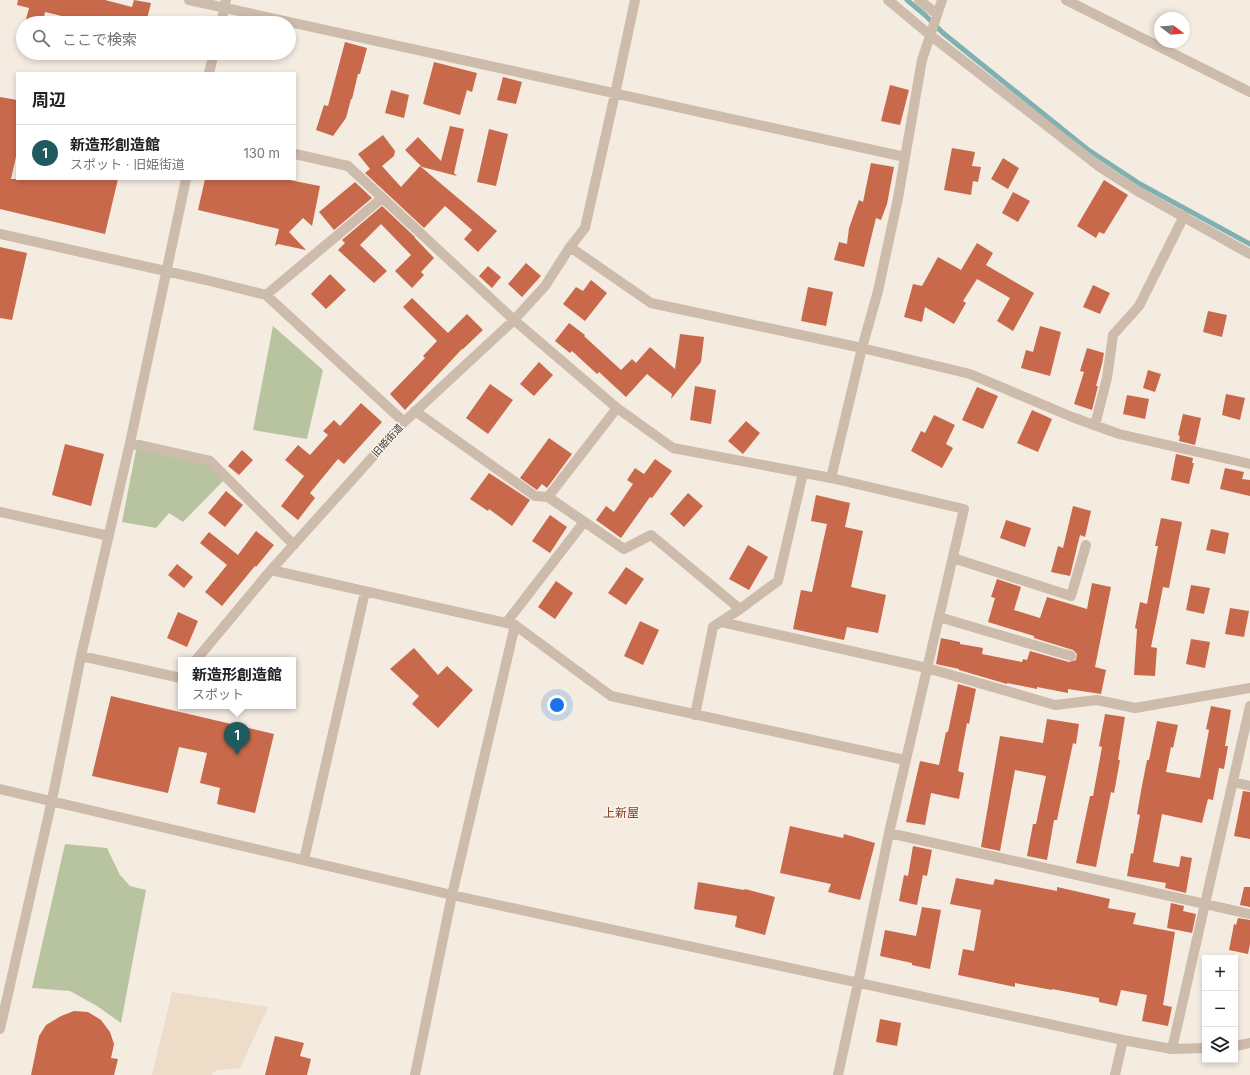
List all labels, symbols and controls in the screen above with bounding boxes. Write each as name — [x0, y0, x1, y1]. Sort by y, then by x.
north arrow — [1154, 12, 1190, 48]
search box — [16, 16, 296, 60]
icon: search — [30, 27, 52, 49]
text: ここで検索 — [62, 30, 137, 49]
text: 周辺 — [32, 90, 66, 110]
text: 新造形創造館 — [70, 135, 160, 154]
text: 1 — [42, 145, 48, 161]
text: 130 m — [243, 145, 280, 161]
text: スポット · 旧姫街道 — [70, 156, 185, 172]
street label: 旧姫街道 — [369, 421, 405, 459]
popup — [178, 657, 296, 709]
text: 新造形創造館 — [192, 665, 282, 684]
text: スポット — [192, 686, 244, 702]
your location — [547, 695, 567, 715]
pin: 1 — [224, 722, 250, 755]
district label: 上新屋 — [603, 805, 639, 820]
map controls — [1202, 955, 1238, 1063]
button: + — [1202, 955, 1238, 991]
button: − — [1202, 991, 1238, 1027]
button: layers — [1202, 1027, 1238, 1063]

